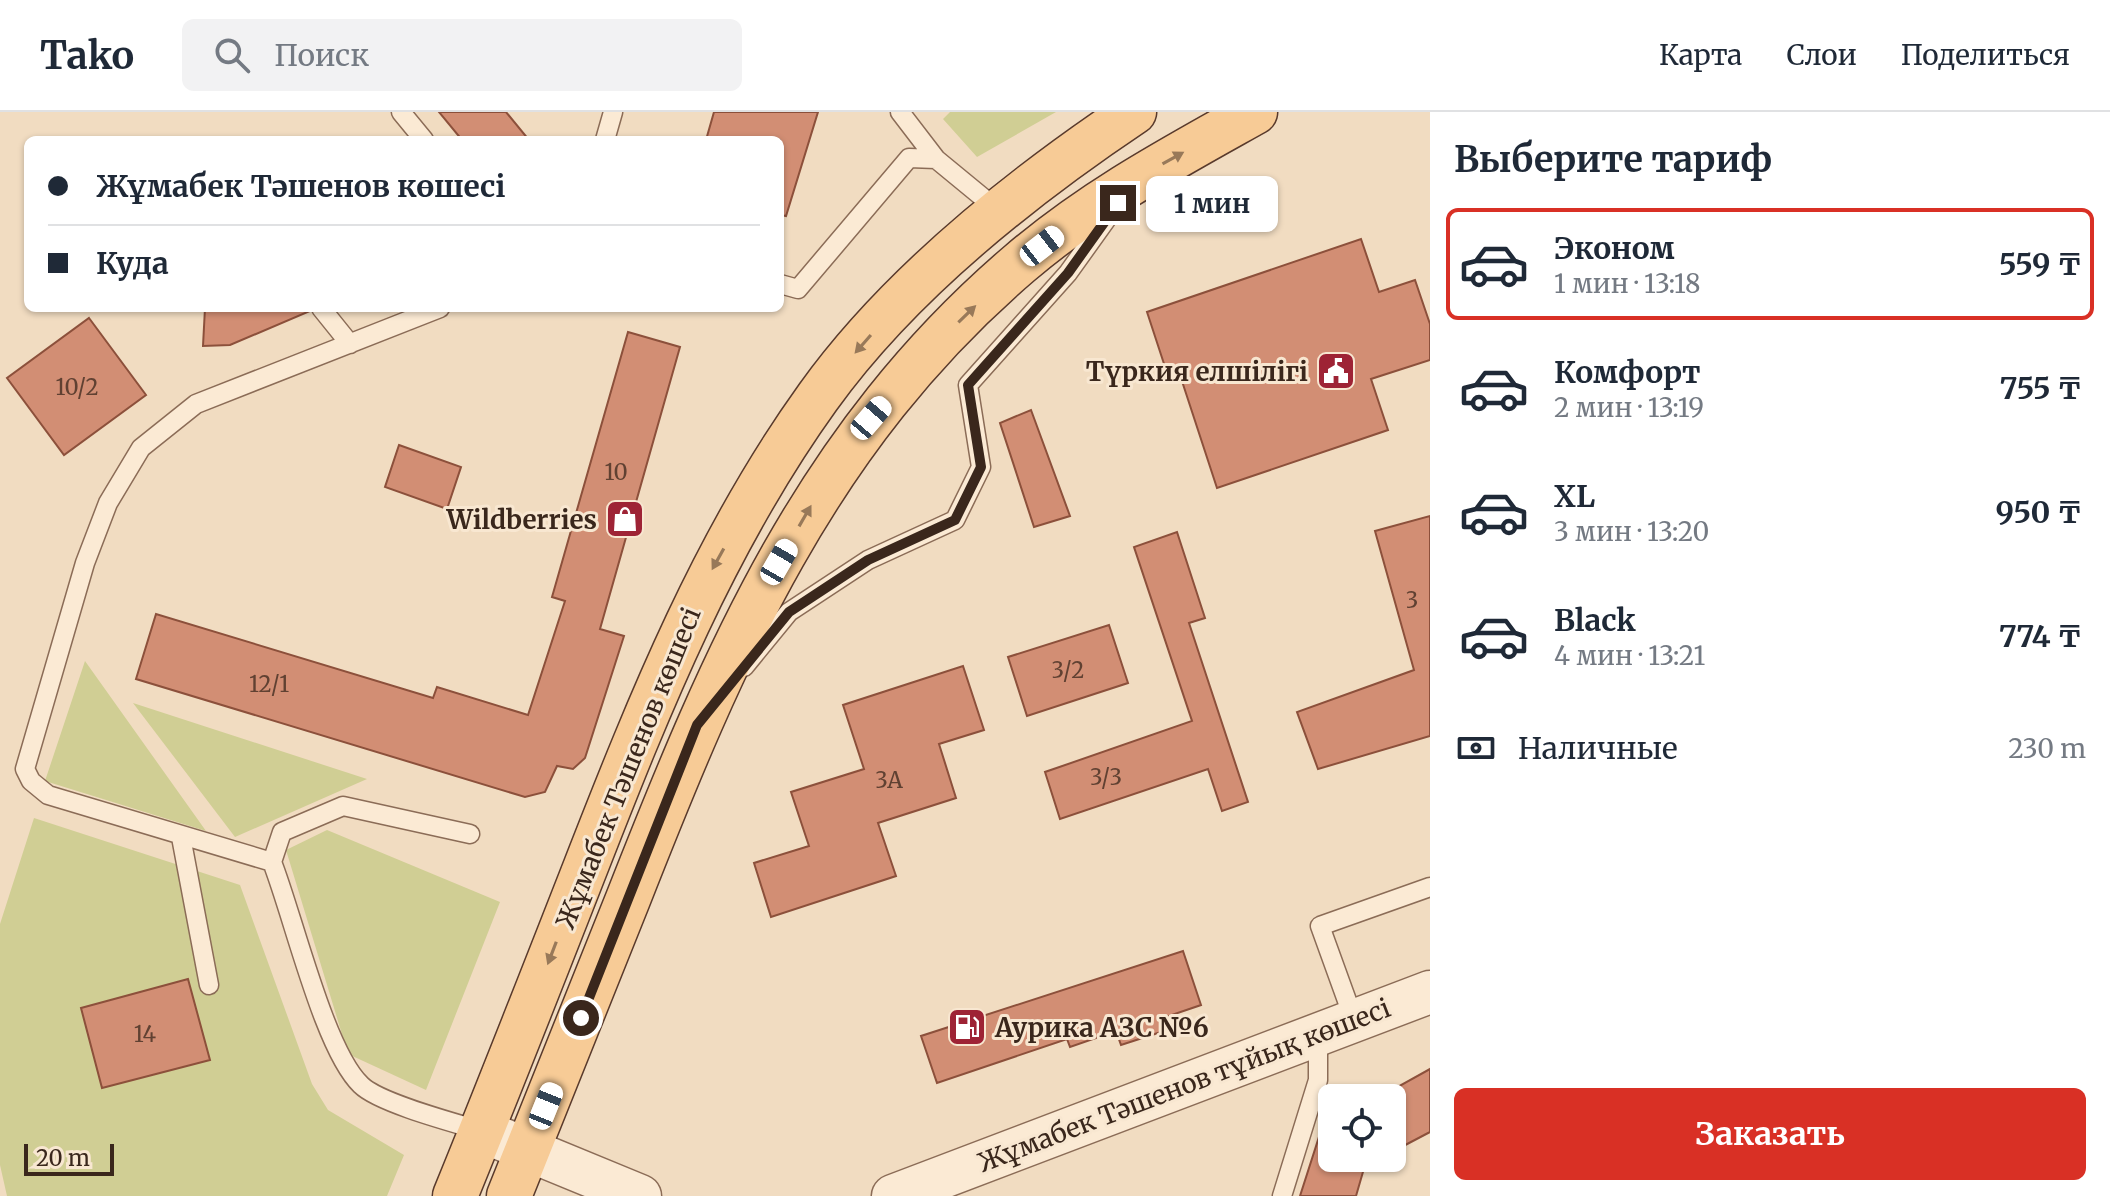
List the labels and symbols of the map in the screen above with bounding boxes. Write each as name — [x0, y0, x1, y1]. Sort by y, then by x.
one-way arrow — [1162, 151, 1185, 165]
callout: 1 мин — [1146, 175, 1278, 231]
route end — [1100, 185, 1136, 221]
car — [1016, 222, 1068, 270]
one-way arrow — [957, 305, 976, 324]
one-way arrow — [855, 334, 872, 354]
public building icon: Түркия елшілігі — [1315, 350, 1357, 392]
place label: Түркия елшілігі — [1086, 355, 1308, 388]
house number: 10/2 — [55, 373, 99, 401]
car — [846, 392, 896, 444]
house number: 10 — [604, 458, 628, 486]
shop icon: Wildberries — [604, 498, 646, 540]
place label: Wildberries — [445, 503, 597, 536]
one-way arrow — [798, 505, 812, 527]
car — [757, 535, 801, 589]
one-way arrow — [712, 548, 725, 571]
house number: 3 — [1406, 586, 1418, 614]
street label: Жұмабек Тәшенов көшесі — [548, 602, 708, 934]
house number: 3/2 — [1052, 656, 1084, 684]
house number: 12/1 — [249, 670, 289, 698]
house number: 3/3 — [1090, 763, 1122, 791]
house number: 3А — [875, 766, 903, 794]
one-way arrow — [545, 941, 558, 965]
street label: Жұмабек Тәшенов тұйық көшесі — [973, 991, 1395, 1179]
route start — [563, 1000, 599, 1036]
fuel station icon: Аурика АЗС №6 — [946, 1006, 988, 1048]
place label: Аурика АЗС №6 — [994, 1011, 1209, 1044]
house number: 14 — [134, 1020, 157, 1048]
car — [526, 1079, 566, 1133]
scale bar — [24, 1140, 114, 1176]

